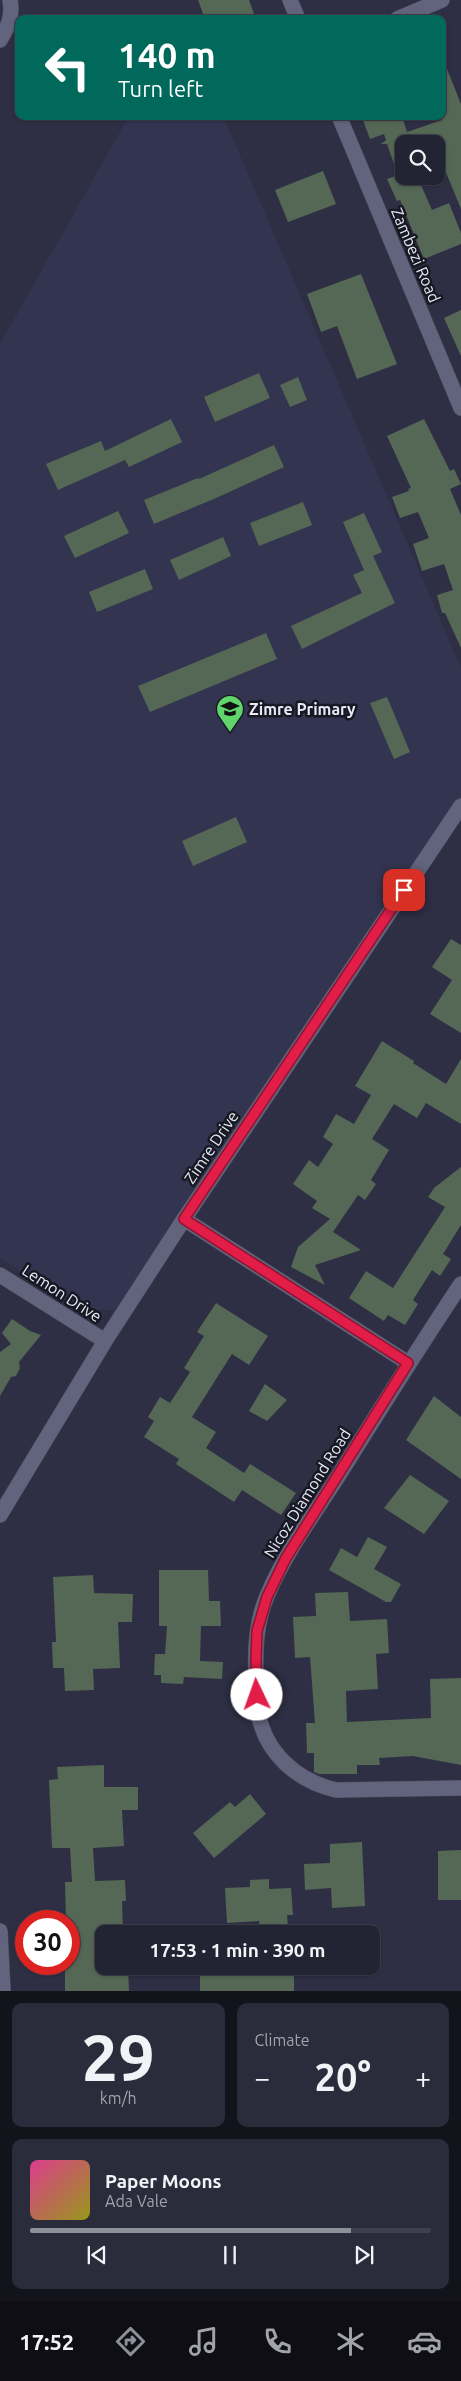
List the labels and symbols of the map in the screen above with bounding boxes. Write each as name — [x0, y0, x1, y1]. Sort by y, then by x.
street label: Zambezi Road — [388, 205, 444, 305]
school or university icon: Zimre Primary — [215, 694, 245, 733]
place label: Zimre Primary — [249, 700, 356, 718]
pin — [383, 869, 425, 911]
street label: Zimre Drive — [180, 1107, 242, 1187]
street label: Lemon Drive — [19, 1261, 105, 1325]
street label: Nicoz Diamond Road — [260, 1425, 354, 1561]
position arrow — [230, 1668, 282, 1720]
speed limit sign: 30 — [15, 1910, 80, 1975]

